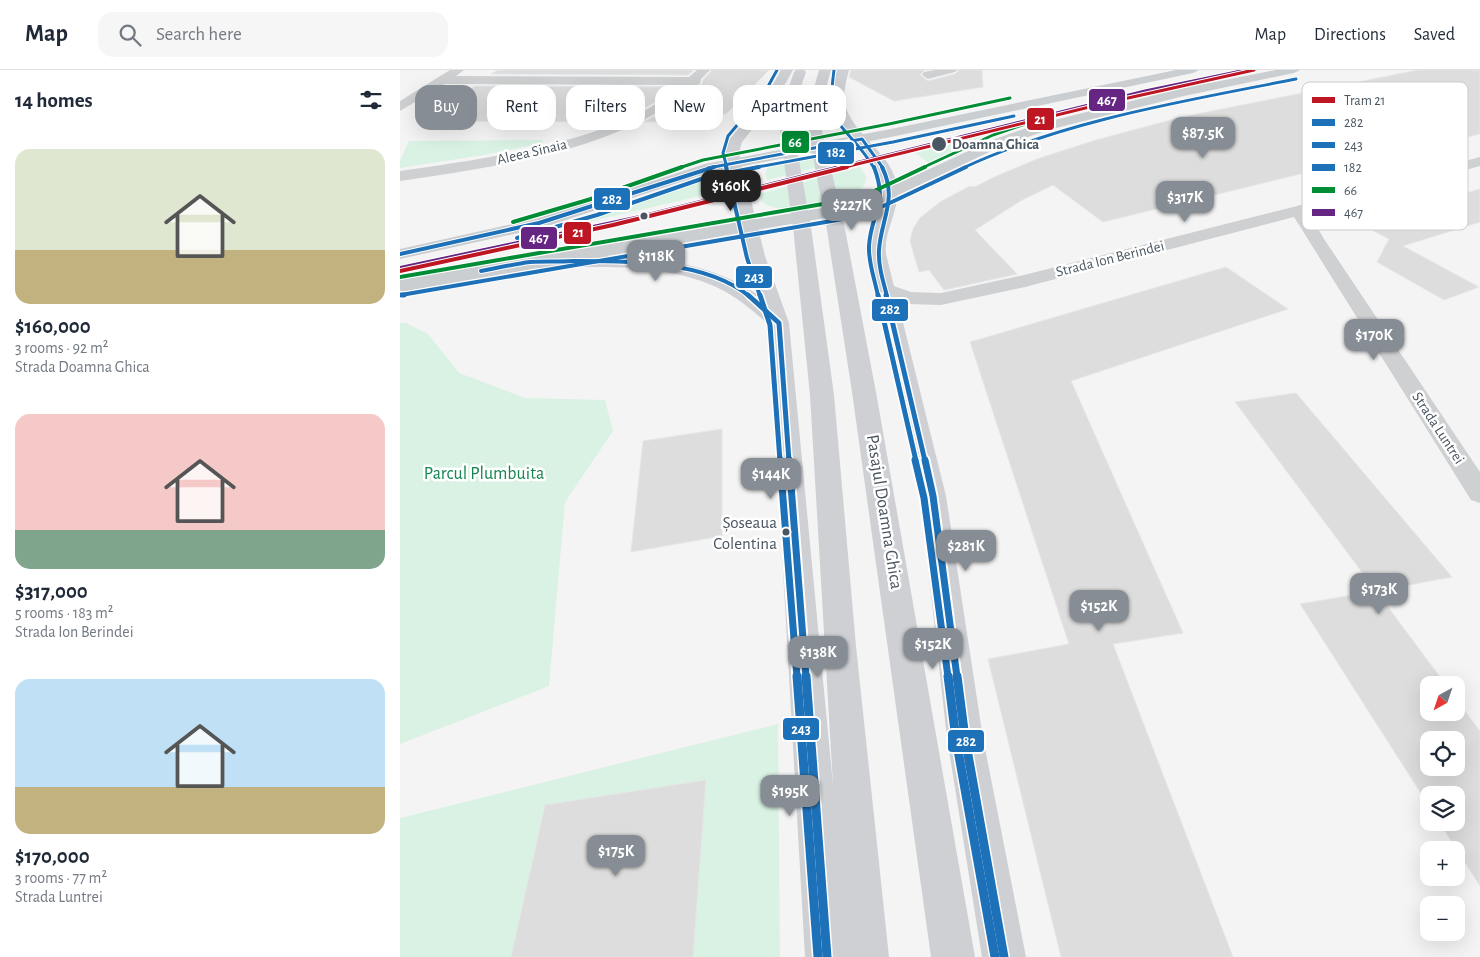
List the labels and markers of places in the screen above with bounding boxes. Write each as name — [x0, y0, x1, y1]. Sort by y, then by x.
pin: $87.5K — [1162, 116, 1244, 159]
marker: Doamna Ghica — [930, 135, 948, 153]
place label: Doamna Ghica — [952, 137, 1039, 152]
pin: $160K — [696, 170, 766, 212]
pin: $317K — [1150, 180, 1220, 223]
pin: $227K — [817, 189, 887, 231]
unlabelled marker — [639, 211, 649, 221]
pin: $118K — [621, 240, 691, 282]
pin: $170K — [1339, 318, 1409, 361]
pin: $144K — [736, 458, 806, 500]
place label: Șoseaua Colentina — [713, 514, 777, 552]
marker: Șoseaua Colentina — [781, 527, 791, 537]
pin: $281K — [931, 530, 1001, 572]
pin: $173K — [1344, 572, 1414, 615]
pin: $152K — [1064, 590, 1134, 632]
pin: $152K — [898, 628, 968, 670]
pin: $138K — [783, 636, 853, 678]
pin: $195K — [755, 774, 825, 817]
pin: $175K — [581, 834, 651, 877]

